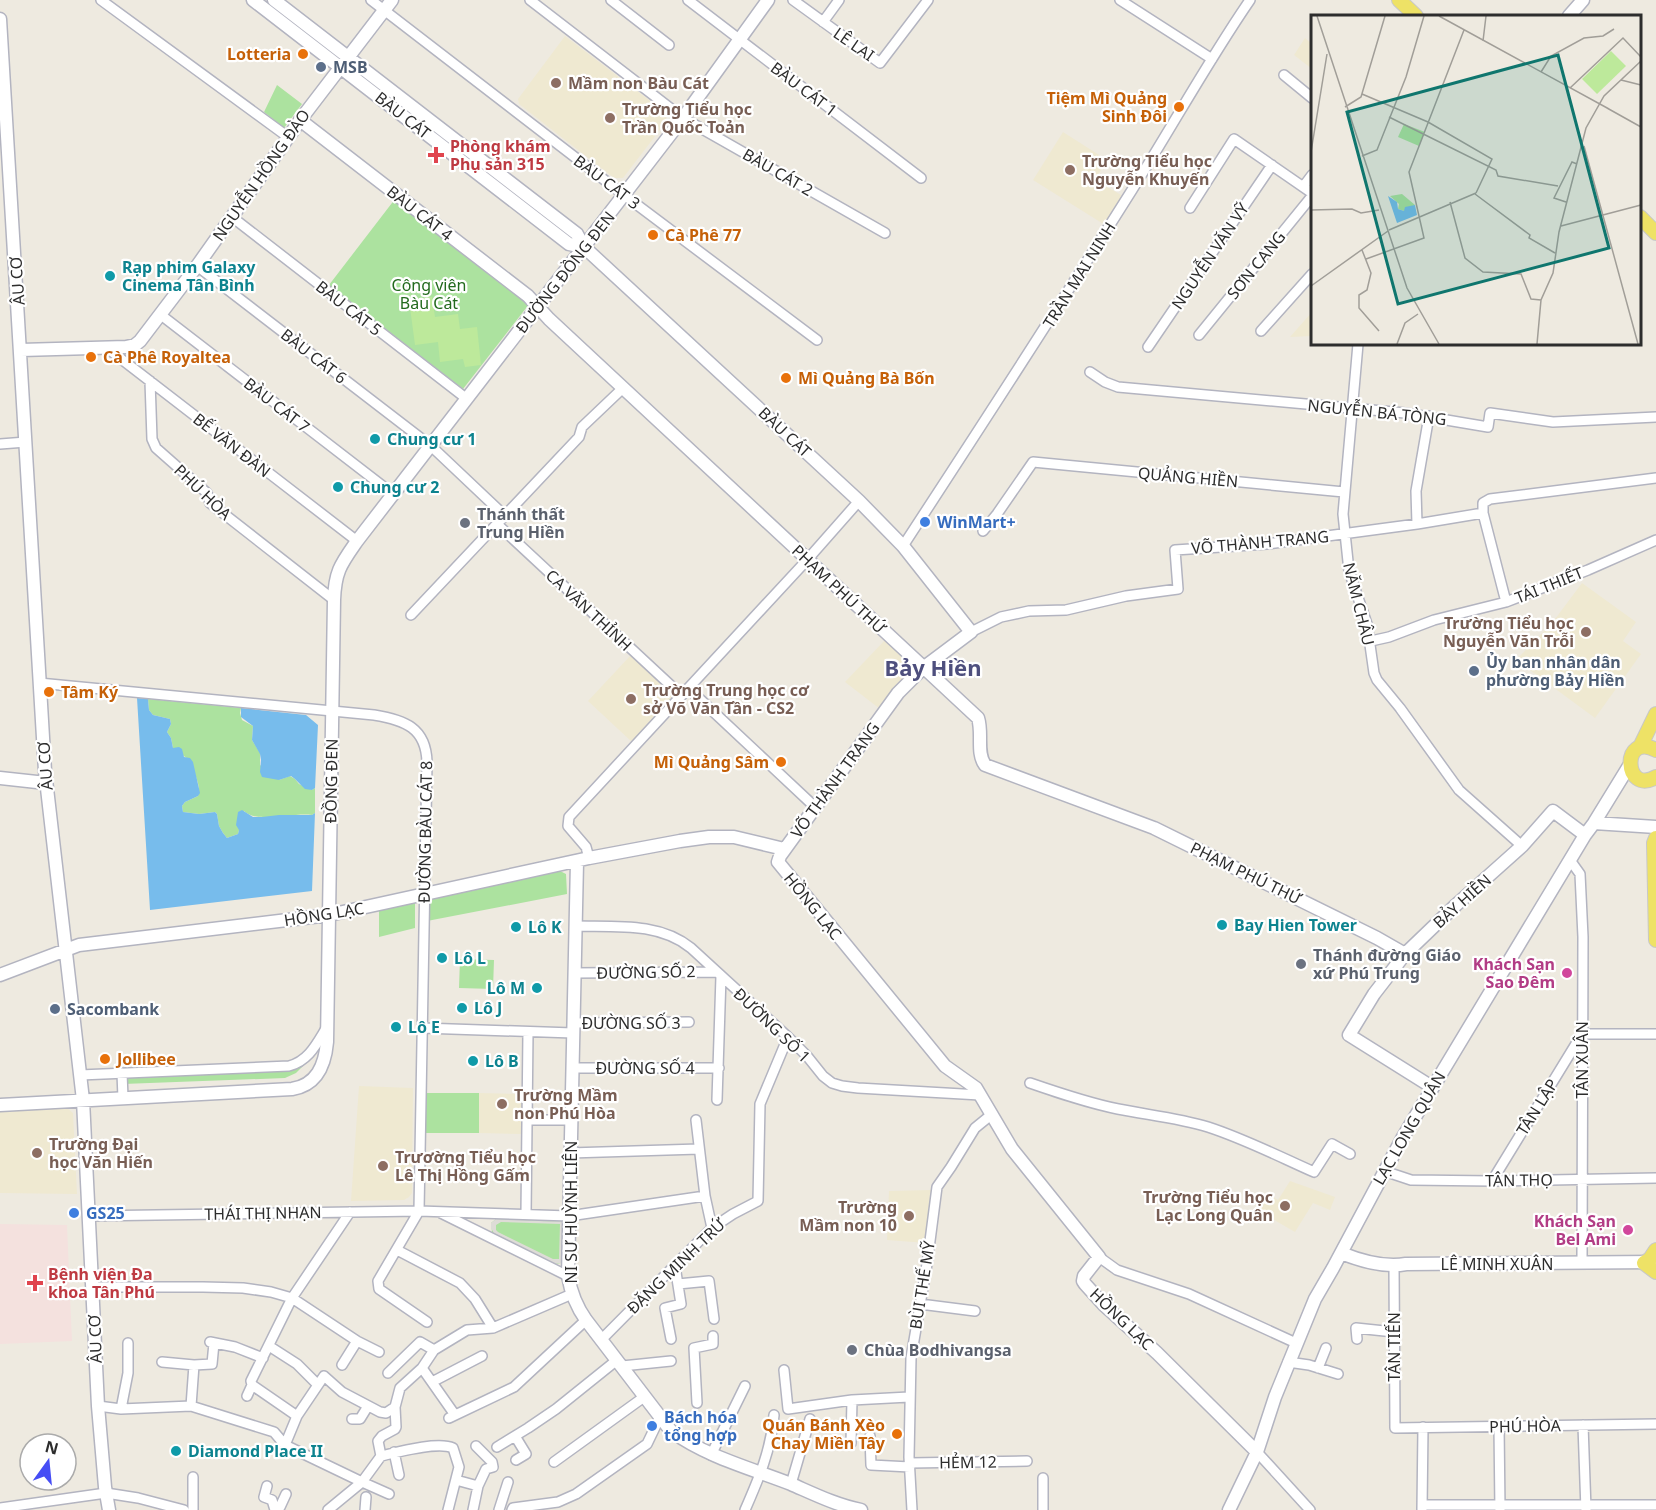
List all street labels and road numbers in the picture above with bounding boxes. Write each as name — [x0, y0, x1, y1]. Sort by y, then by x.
street label: LÊ LAI — [829, 22, 879, 66]
street label: BÀU CÁT 1 — [766, 57, 842, 121]
street label: BÀU CÁT — [371, 86, 435, 144]
street label: NGUYỄN HỒNG ĐÀO — [207, 105, 315, 245]
street label: BÀU CÁT 2 — [739, 143, 817, 201]
street label: BÀU CÁT 3 — [569, 150, 645, 214]
street label: BÀU CÁT 4 — [383, 180, 457, 246]
street label: NGUYỄN VĂN VỸ — [1166, 198, 1254, 314]
street label: ĐƯỜNG ĐỒNG ĐEN — [510, 206, 620, 338]
street label: TRẦN MAI NINH — [1038, 218, 1120, 332]
street label: SƠN CANG — [1222, 226, 1290, 304]
street label: ÂU CƠ — [4, 256, 30, 306]
street label: BÀU CÁT 5 — [312, 275, 386, 341]
street label: BÀU CÁT 6 — [277, 323, 351, 389]
street label: BÀU CÁT 7 — [240, 372, 314, 438]
street label: NGUYỄN BÁ TÒNG — [1307, 394, 1447, 430]
street label: BÀU CÁT — [754, 402, 816, 462]
street label: BẾ VĂN ĐÀN — [189, 408, 275, 482]
street label: PHÚ HÒA — [170, 459, 237, 525]
street label: QUẢNG HIỀN — [1137, 462, 1239, 492]
street label: VÕ THÀNH TRANG — [1190, 525, 1330, 559]
street label: PHẠM PHÚ THỨ — [787, 540, 892, 639]
street label: NĂM CHÂU — [1338, 560, 1380, 648]
street label: TÁI THIẾT — [1512, 561, 1586, 609]
street label: CA VĂN THỈNH — [541, 564, 637, 656]
street label: VÕ THÀNH TRANG — [786, 718, 884, 842]
street label: ĐỒNG ĐEN — [319, 738, 343, 824]
street label: ÂU CƠ — [32, 741, 58, 791]
street label: ĐƯỜNG BÀU CÁT 8 — [413, 761, 437, 903]
street label: PHẠM PHÚ THỨ — [1187, 837, 1307, 910]
street label: HỒNG LẠC — [779, 868, 847, 944]
street label: BẢY HIỀN — [1428, 869, 1496, 933]
street label: HỒNG LẠC — [282, 897, 366, 931]
street label: ĐƯỜNG SỐ 2 — [596, 960, 696, 984]
street label: ĐƯỜNG SỐ 1 — [729, 983, 815, 1067]
street label: ĐƯỜNG SỐ 3 — [581, 1012, 681, 1034]
street label: TÂN XUÂN — [1571, 1021, 1593, 1099]
street label: ĐƯỜNG SỐ 4 — [595, 1057, 695, 1079]
street label: LẠC LONG QUÂN — [1368, 1067, 1450, 1189]
street label: TÂN LẬP — [1511, 1075, 1563, 1139]
street label: NI SƯ HUỲNH LIÊN — [560, 1141, 582, 1283]
street label: TÂN THỌ — [1485, 1168, 1553, 1192]
street label: THÁI THỊ NHẠN — [204, 1201, 322, 1225]
street label: ĐẶNG MINH TRỨ — [622, 1212, 731, 1319]
street label: BÙI THẾ MỸ — [904, 1238, 940, 1331]
street label: LÊ MINH XUÂN — [1441, 1253, 1553, 1275]
street label: HỒNG LẠC — [1085, 1283, 1159, 1355]
street label: TÂN TIẾN — [1383, 1312, 1405, 1382]
street label: ÂU CƠ — [83, 1314, 107, 1364]
street label: PHÚ HÒA — [1489, 1414, 1562, 1438]
street label: HẺM 12 — [939, 1450, 997, 1474]

